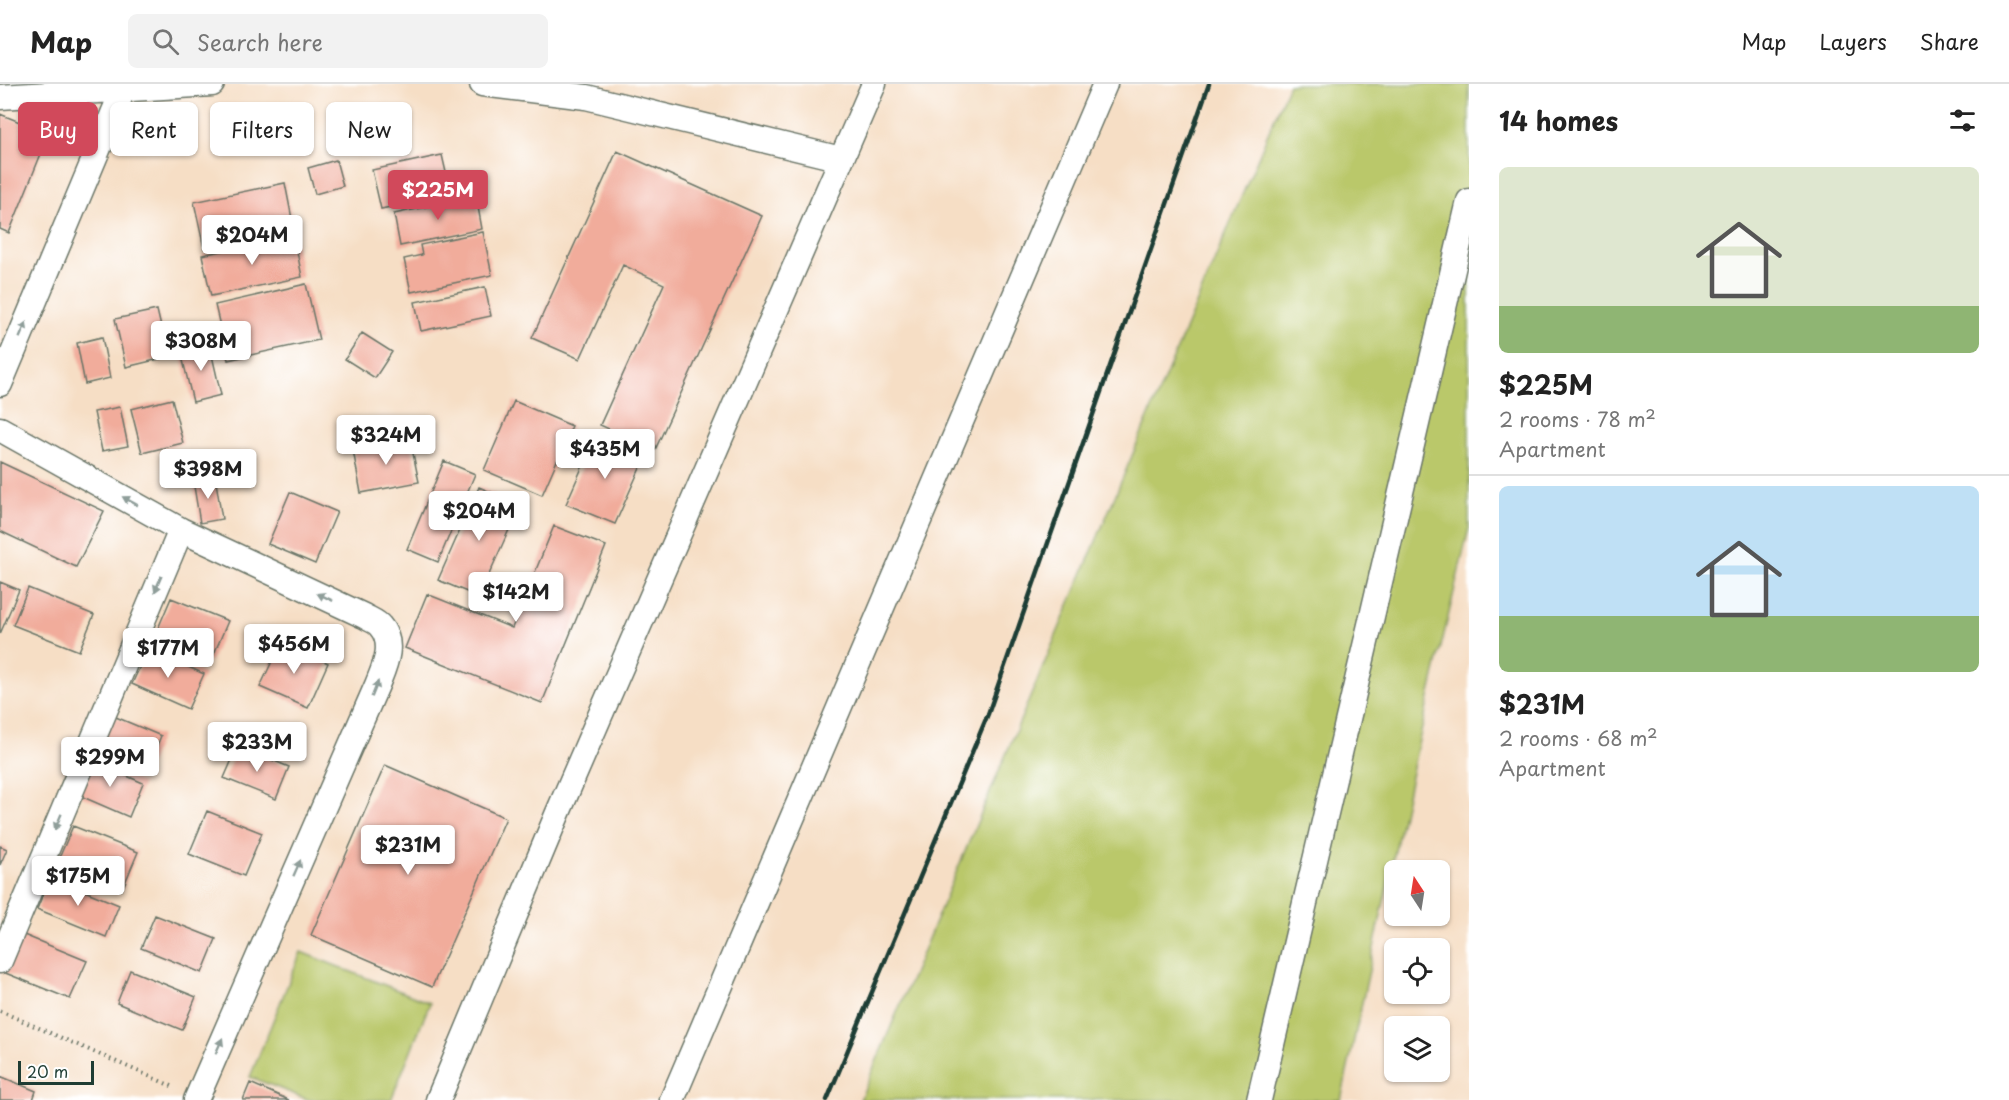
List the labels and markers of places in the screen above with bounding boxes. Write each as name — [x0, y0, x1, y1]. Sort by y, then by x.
pin: $225M — [396, 170, 480, 221]
pin: $204M — [210, 215, 294, 266]
pin: $308M — [159, 321, 243, 372]
pin: $324M — [344, 415, 428, 466]
pin: $435M — [563, 429, 647, 480]
pin: $398M — [166, 449, 250, 500]
pin: $204M — [437, 491, 521, 542]
pin: $142M — [474, 572, 558, 623]
pin: $456M — [252, 624, 336, 675]
pin: $177M — [126, 628, 210, 679]
pin: $233M — [215, 722, 299, 773]
pin: $299M — [68, 737, 152, 788]
pin: $231M — [366, 825, 450, 876]
pin: $175M — [36, 856, 120, 907]

